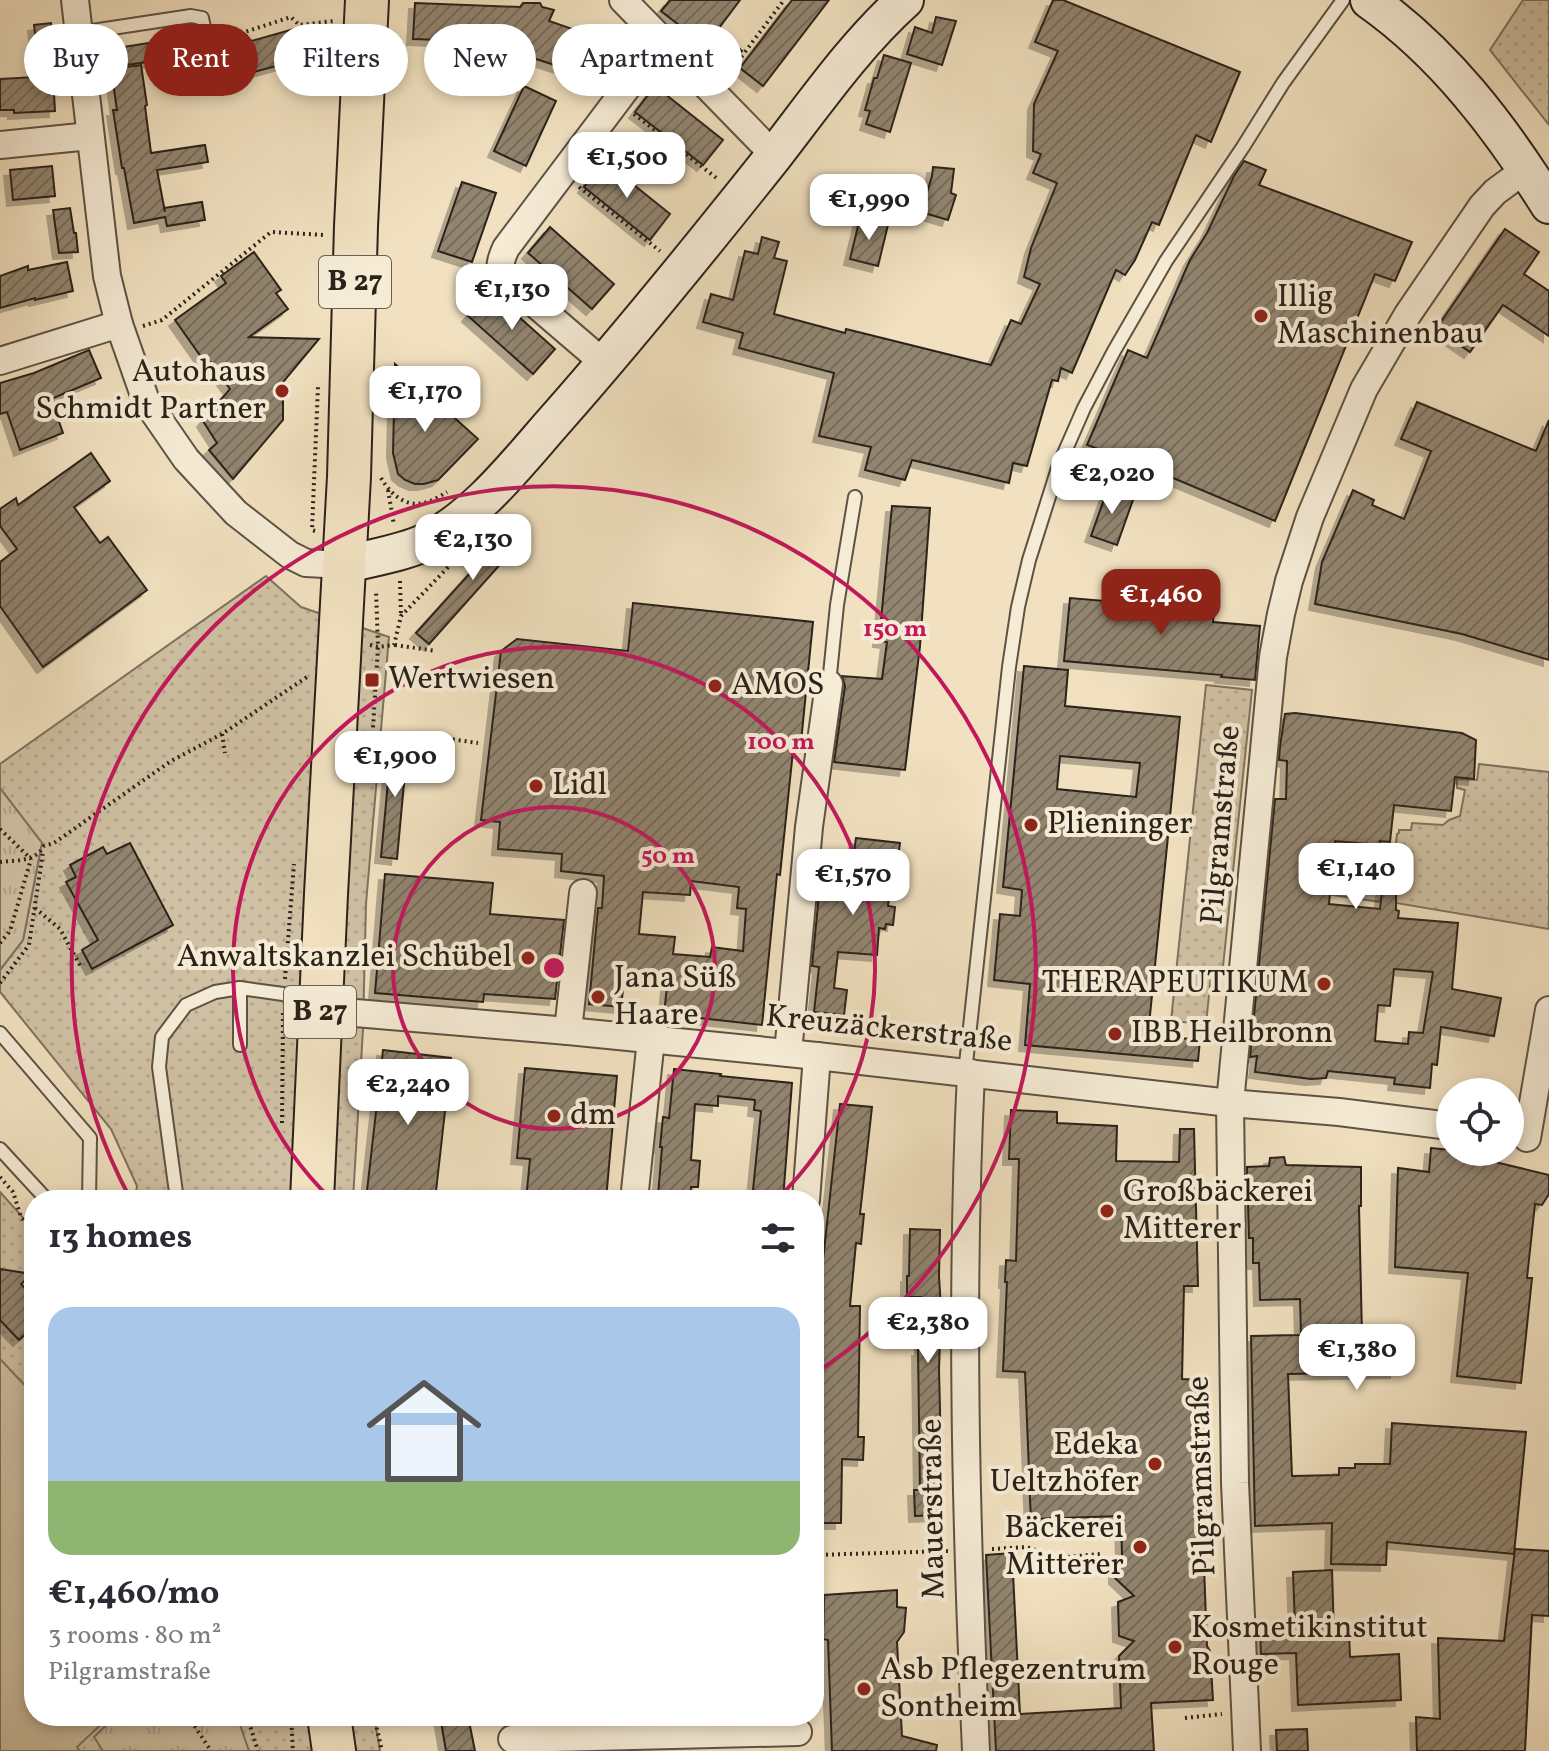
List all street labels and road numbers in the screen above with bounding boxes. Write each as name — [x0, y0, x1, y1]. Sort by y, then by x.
road number: B 27 — [319, 256, 391, 308]
street label: Pilgramstraße — [1191, 723, 1253, 927]
road number: B 27 — [284, 986, 356, 1038]
street label: Kreuzäckerstraße — [763, 995, 1015, 1065]
street label: Pilgramstraße — [1178, 1375, 1228, 1577]
street label: Mauerstraße — [910, 1418, 958, 1600]

